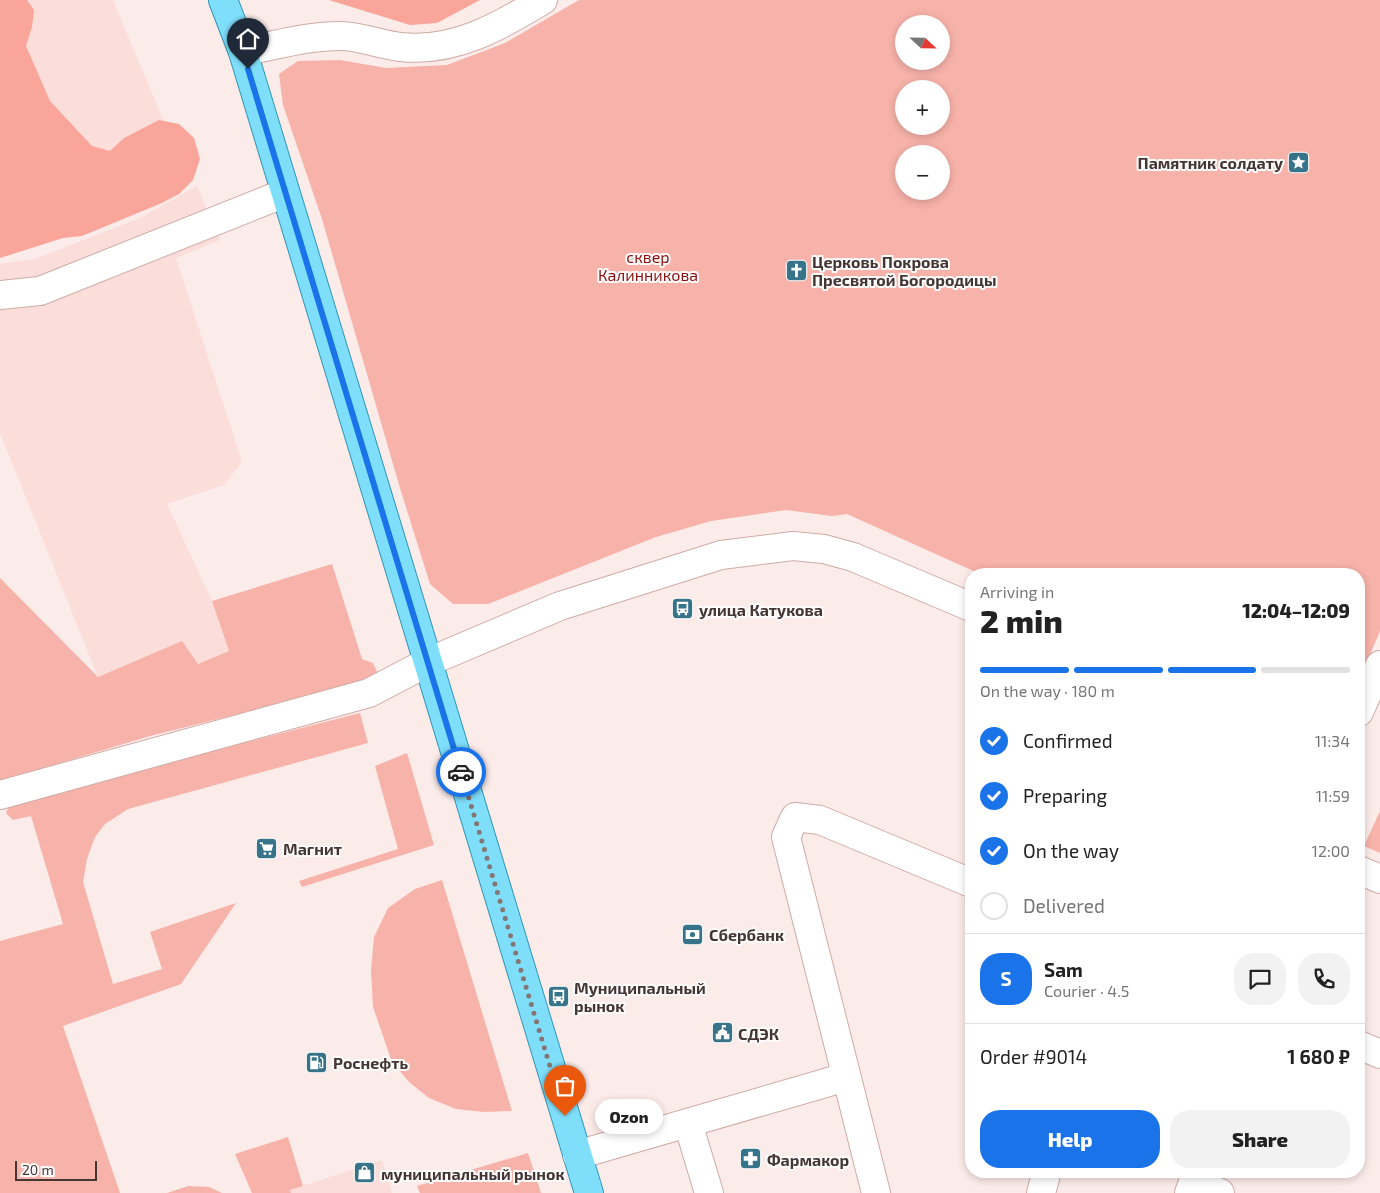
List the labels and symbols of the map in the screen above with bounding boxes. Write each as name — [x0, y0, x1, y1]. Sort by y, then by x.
north arrow — [895, 15, 950, 70]
pin — [227, 18, 269, 69]
place icon: Памятник солдату — [1287, 150, 1311, 174]
place label: Памятник солдату — [1138, 153, 1283, 172]
park label: сквер Калинникова — [598, 247, 698, 284]
place label: Церковь Покрова Пресвятой Богородицы — [812, 252, 997, 289]
church icon: Церковь Покрова Пресвятой Богородицы — [784, 258, 808, 282]
bus stop icon: улица Катукова — [671, 597, 695, 621]
place label: улица Катукова — [699, 600, 823, 619]
courier — [436, 747, 486, 797]
supermarket icon: Магнит — [255, 836, 279, 860]
place label: Магнит — [283, 839, 342, 858]
bank icon: Сбербанк — [681, 922, 705, 946]
place label: Сбербанк — [709, 925, 784, 944]
place label: Муниципальный рынок — [574, 978, 706, 1015]
bus stop icon: Муниципальный рынок — [546, 984, 570, 1008]
public building icon: СДЭК — [710, 1021, 734, 1045]
place label: СДЭК — [738, 1024, 779, 1043]
fuel station icon: Роснефть — [305, 1050, 329, 1074]
place label: Роснефть — [333, 1053, 408, 1072]
pin — [544, 1065, 586, 1116]
callout: Ozon — [595, 1098, 662, 1134]
pharmacy icon: Фармакор — [739, 1147, 763, 1171]
place label: Фармакор — [767, 1150, 849, 1169]
scale bar — [15, 1158, 98, 1181]
shop icon: муниципальный рынок — [353, 1161, 377, 1185]
place label: муниципальный рынок — [381, 1164, 564, 1183]

